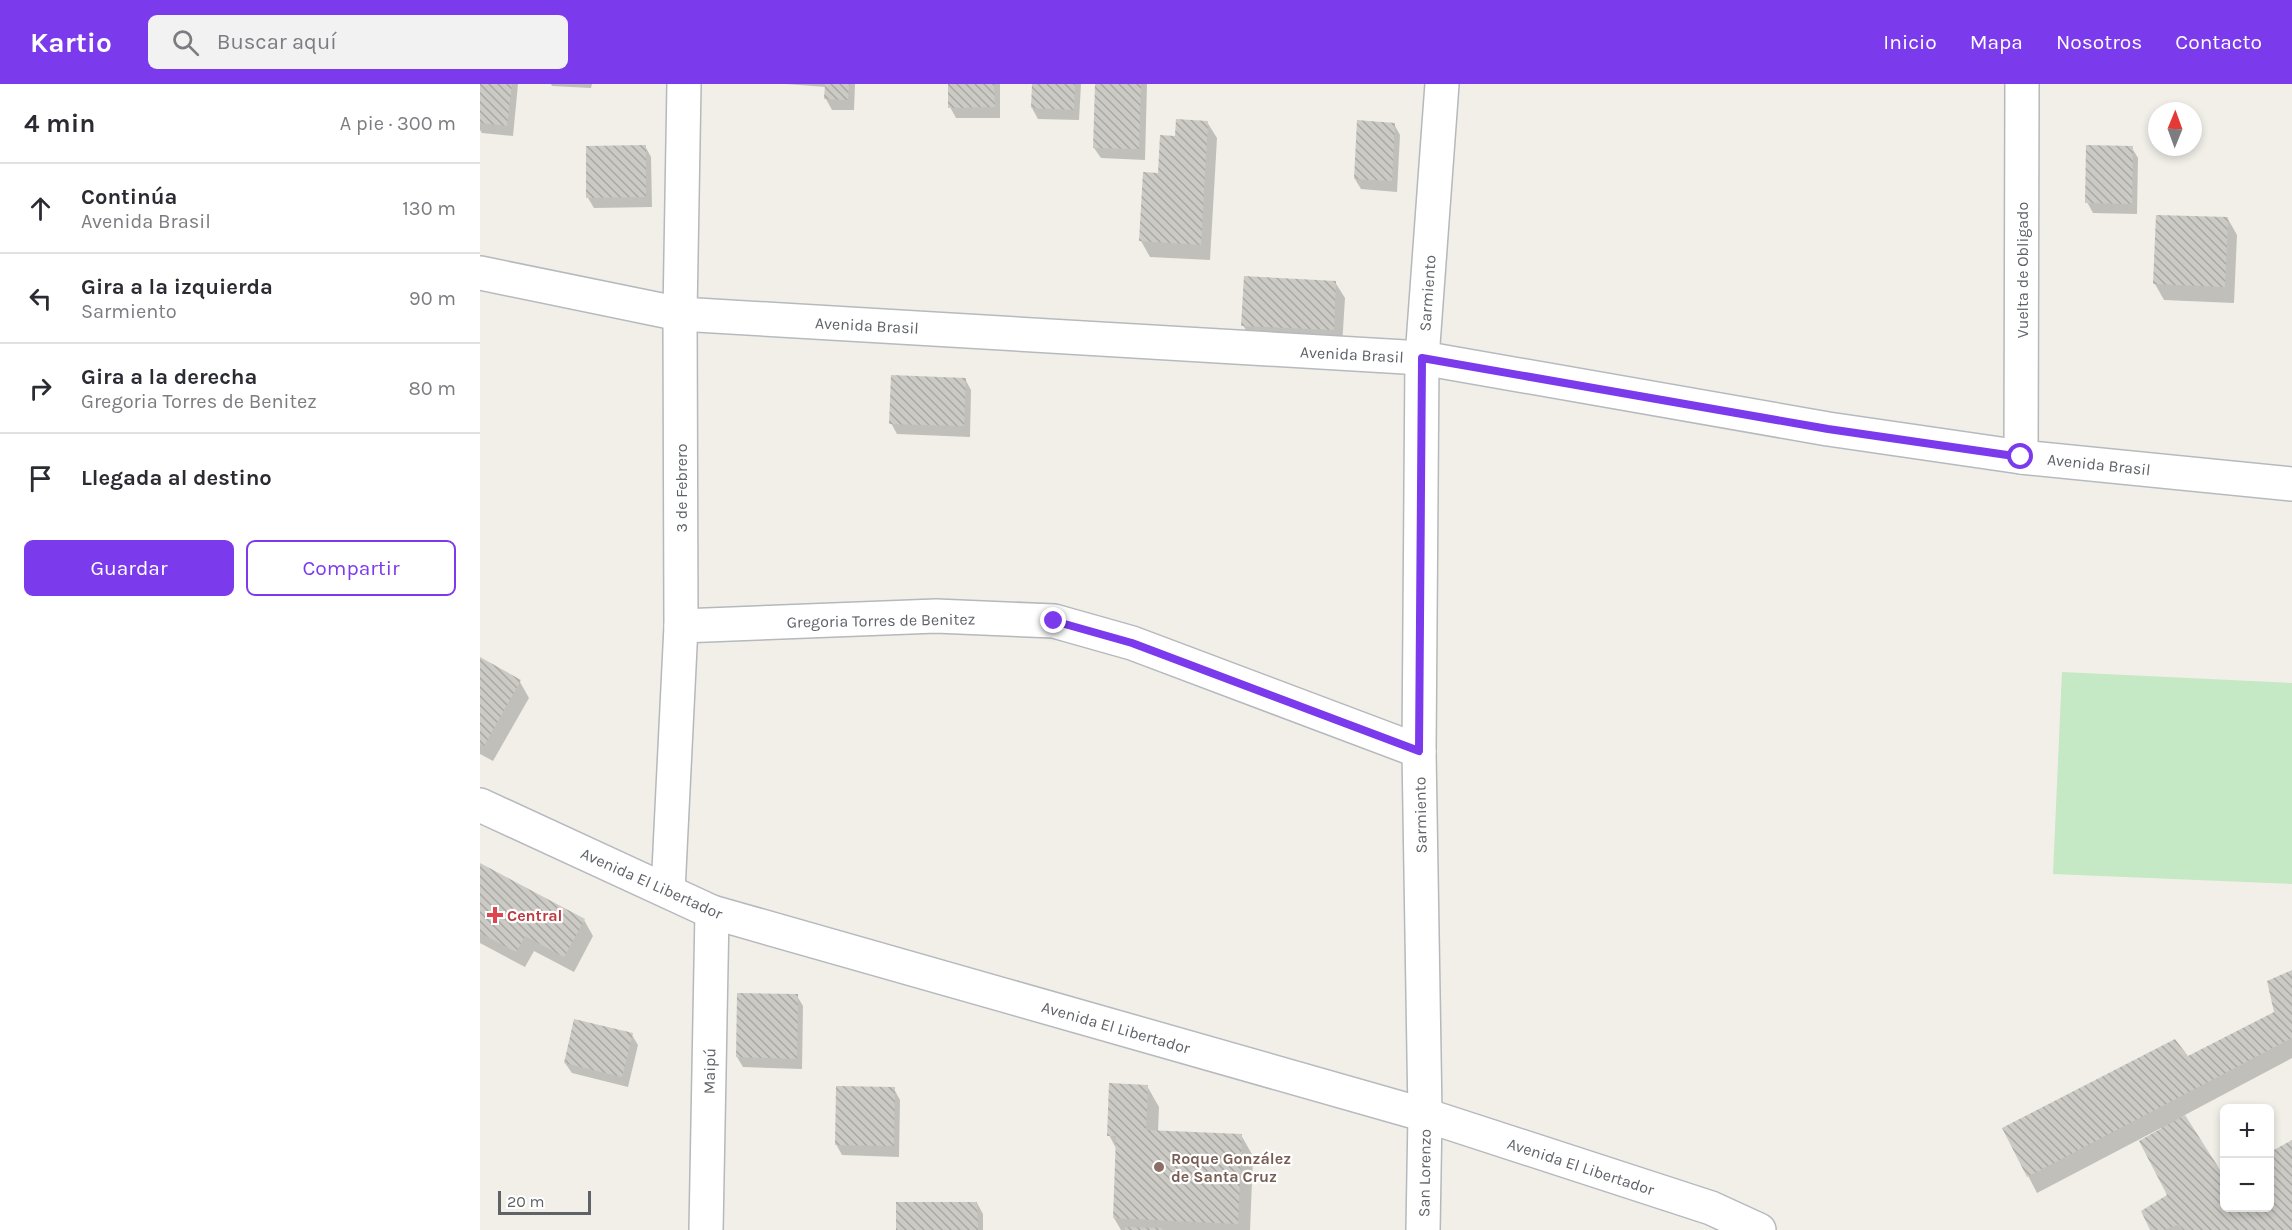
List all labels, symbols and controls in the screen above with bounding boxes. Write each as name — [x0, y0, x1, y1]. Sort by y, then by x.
search box — [148, 15, 568, 69]
text: Kartio — [30, 26, 112, 59]
icon: search — [169, 26, 202, 59]
text: Buscar aquí — [217, 29, 337, 55]
text: Inicio — [1883, 30, 1937, 54]
text: Mapa — [1970, 30, 2023, 54]
text: Nosotros — [2056, 30, 2142, 54]
text: Contacto — [2175, 30, 2262, 54]
north arrow — [2148, 102, 2202, 156]
text: 4 min — [24, 108, 95, 139]
text: A pie · 300 m — [340, 112, 456, 135]
text: Continúa — [81, 184, 177, 210]
icon: ahead — [24, 192, 57, 225]
text: 130 m — [402, 197, 456, 220]
street label: Vuelta de Obligado — [2013, 202, 2032, 338]
text: Avenida Brasil — [81, 210, 211, 233]
street label: Sarmiento — [1415, 254, 1440, 332]
text: Gira a la izquierda — [81, 274, 273, 300]
icon: left — [24, 282, 57, 315]
text: 90 m — [409, 287, 456, 310]
text: Sarmiento — [81, 300, 177, 323]
street label: Avenida Brasil — [815, 313, 919, 338]
street label: Avenida Brasil — [1300, 342, 1404, 367]
text: Gira a la derecha — [81, 364, 257, 390]
icon: right — [24, 372, 57, 405]
text: 80 m — [408, 377, 456, 400]
text: Gregoria Torres de Benitez — [81, 390, 317, 413]
route start — [2007, 443, 2033, 469]
street label: 3 de Febrero — [672, 444, 691, 532]
street label: Avenida Brasil — [2046, 450, 2152, 479]
icon: arrive — [24, 462, 57, 495]
text: Llegada al destino — [81, 465, 272, 491]
button: Guardar — [24, 540, 234, 596]
button: Compartir — [246, 540, 456, 596]
route end — [1040, 607, 1066, 633]
street label: Gregoria Torres de Benitez — [787, 609, 975, 632]
street label: Sarmiento — [1410, 777, 1431, 853]
street label: Avenida El Libertador — [578, 844, 726, 923]
place label: Central — [507, 906, 562, 925]
marker: Central — [488, 908, 502, 922]
street label: Avenida El Libertador — [1039, 997, 1192, 1058]
street label: Maipú — [700, 1048, 719, 1094]
map controls — [2220, 1104, 2274, 1212]
button: + — [2220, 1104, 2274, 1158]
street label: San Lorenzo — [1414, 1129, 1435, 1217]
street label: Avenida El Libertador — [1505, 1134, 1657, 1199]
place label: Roque González de Santa Cruz — [1171, 1149, 1291, 1186]
button: − — [2220, 1158, 2274, 1212]
marker: Roque González de Santa Cruz — [1152, 1160, 1166, 1174]
scale bar — [498, 1188, 591, 1216]
text: 20 m — [507, 1192, 545, 1211]

